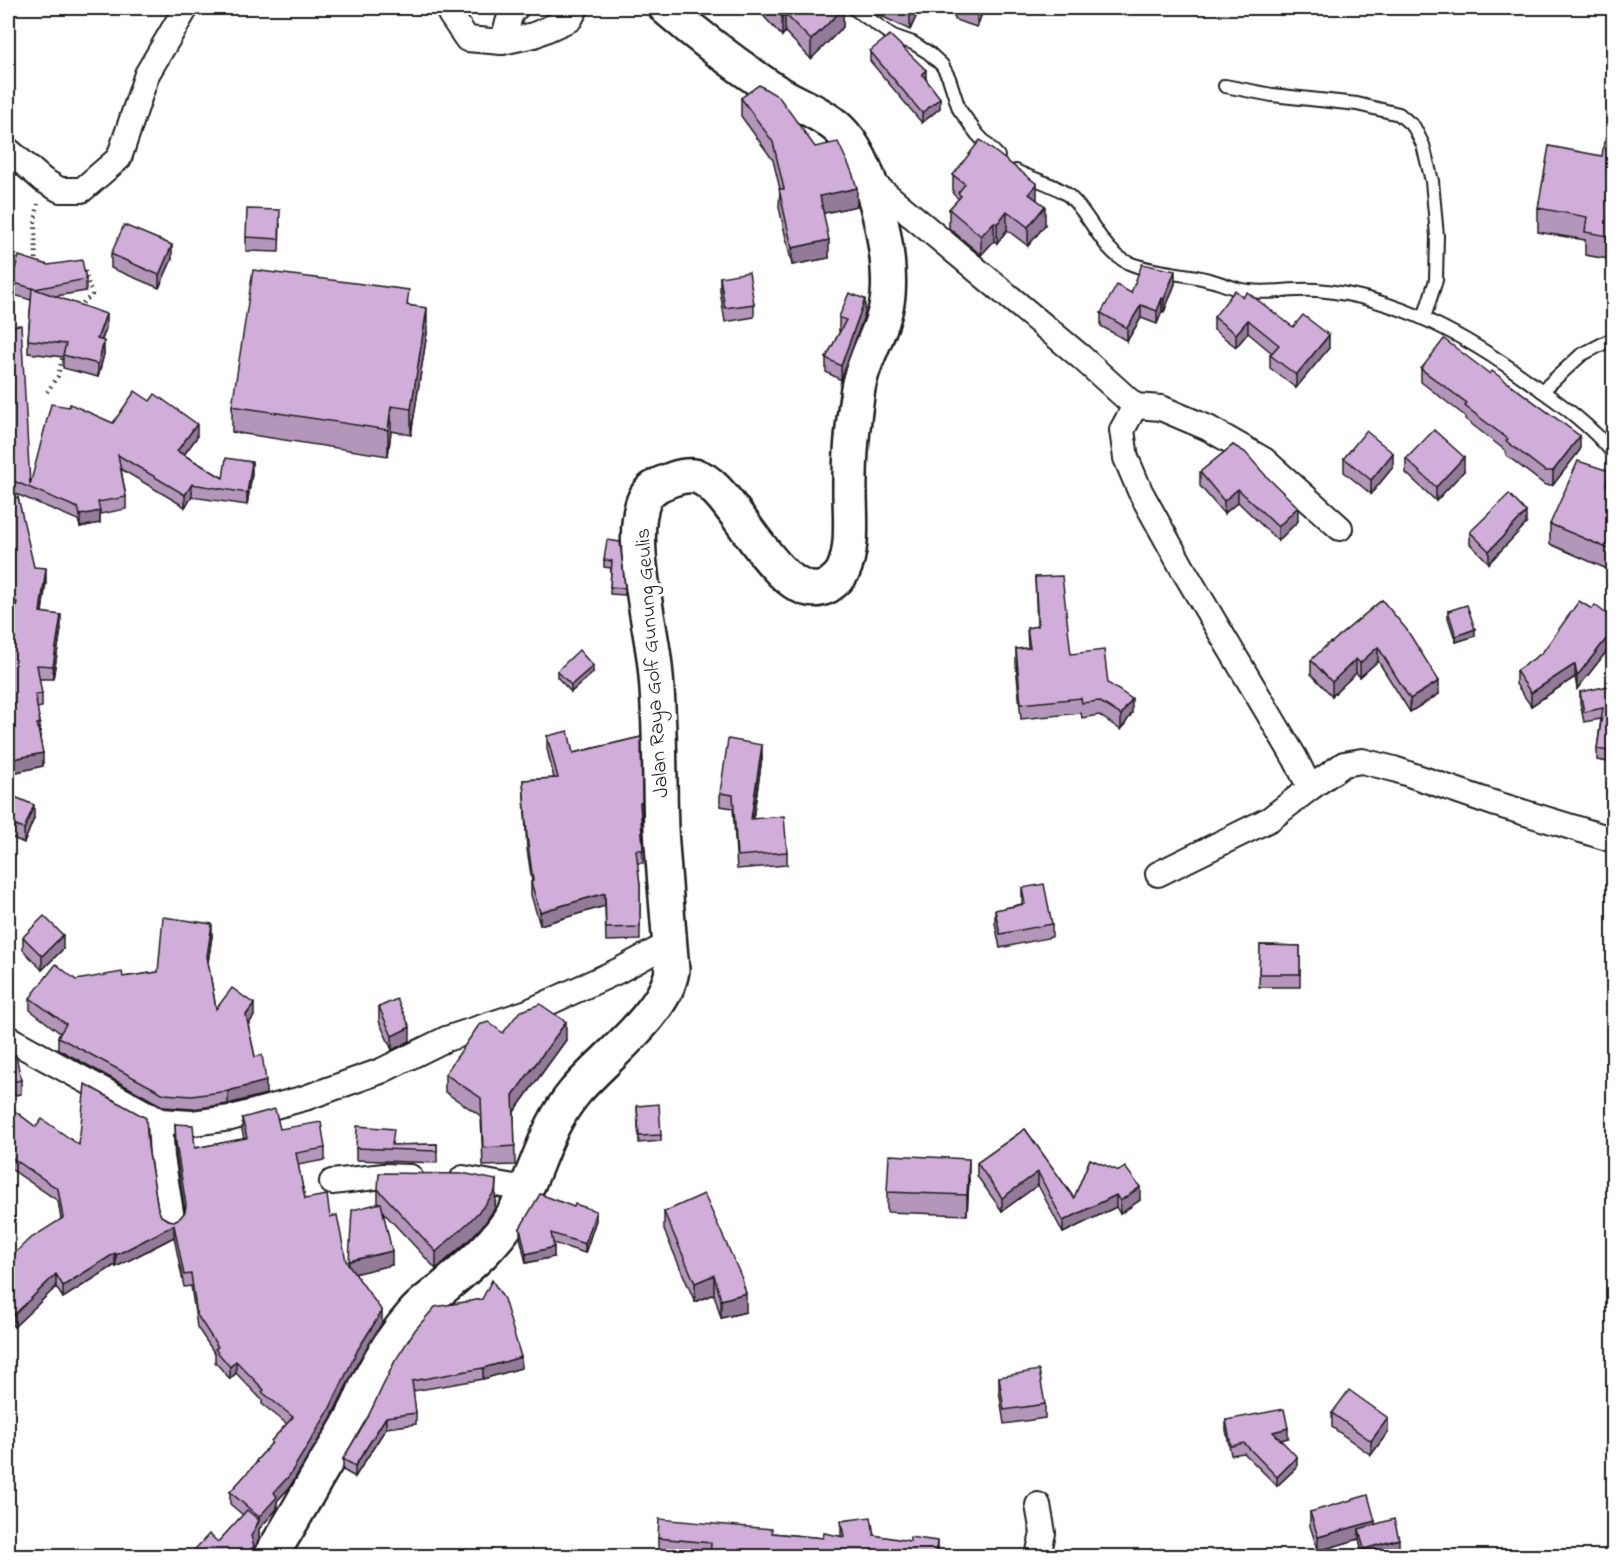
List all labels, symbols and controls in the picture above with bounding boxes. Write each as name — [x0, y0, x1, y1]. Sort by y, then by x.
street label: Jalan Raya Golf Gunung Geulis — [629, 527, 679, 799]

